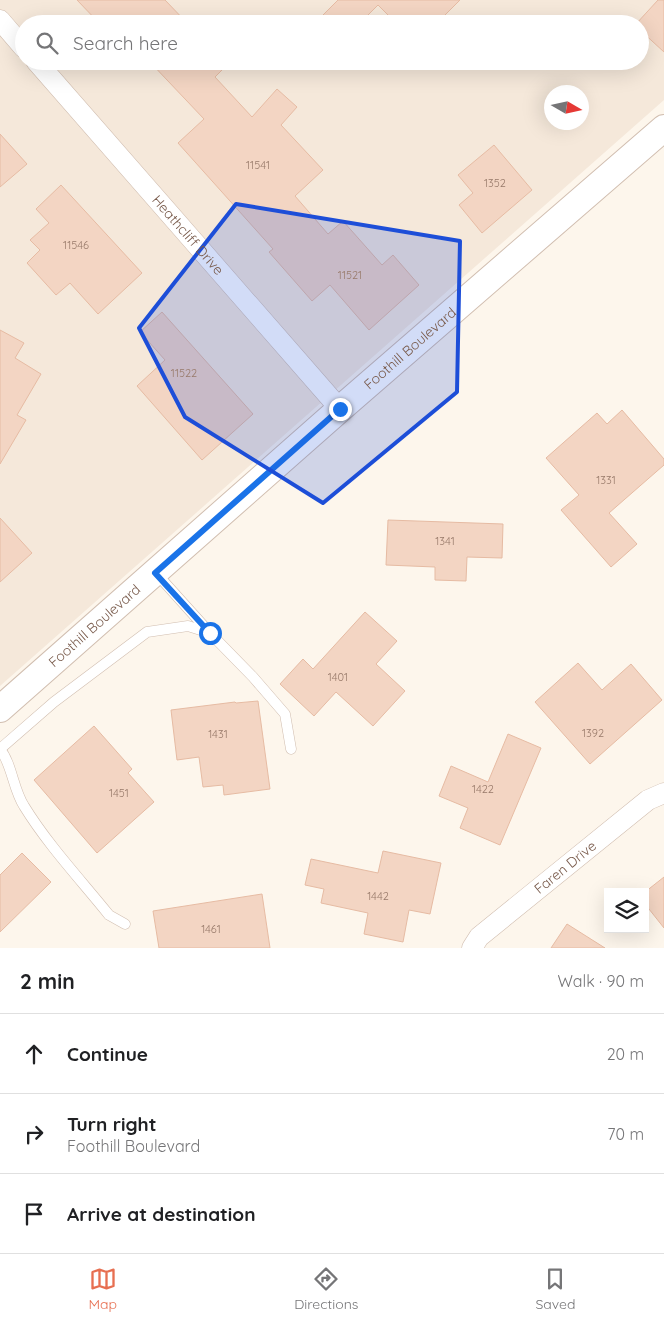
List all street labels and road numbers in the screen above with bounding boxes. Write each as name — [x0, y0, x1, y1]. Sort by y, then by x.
street label: Heathcliff Drive — [148, 191, 228, 279]
street label: Foothill Boulevard — [360, 303, 460, 393]
street label: Foothill Boulevard — [45, 580, 144, 671]
street label: Faren Drive — [530, 837, 600, 898]

